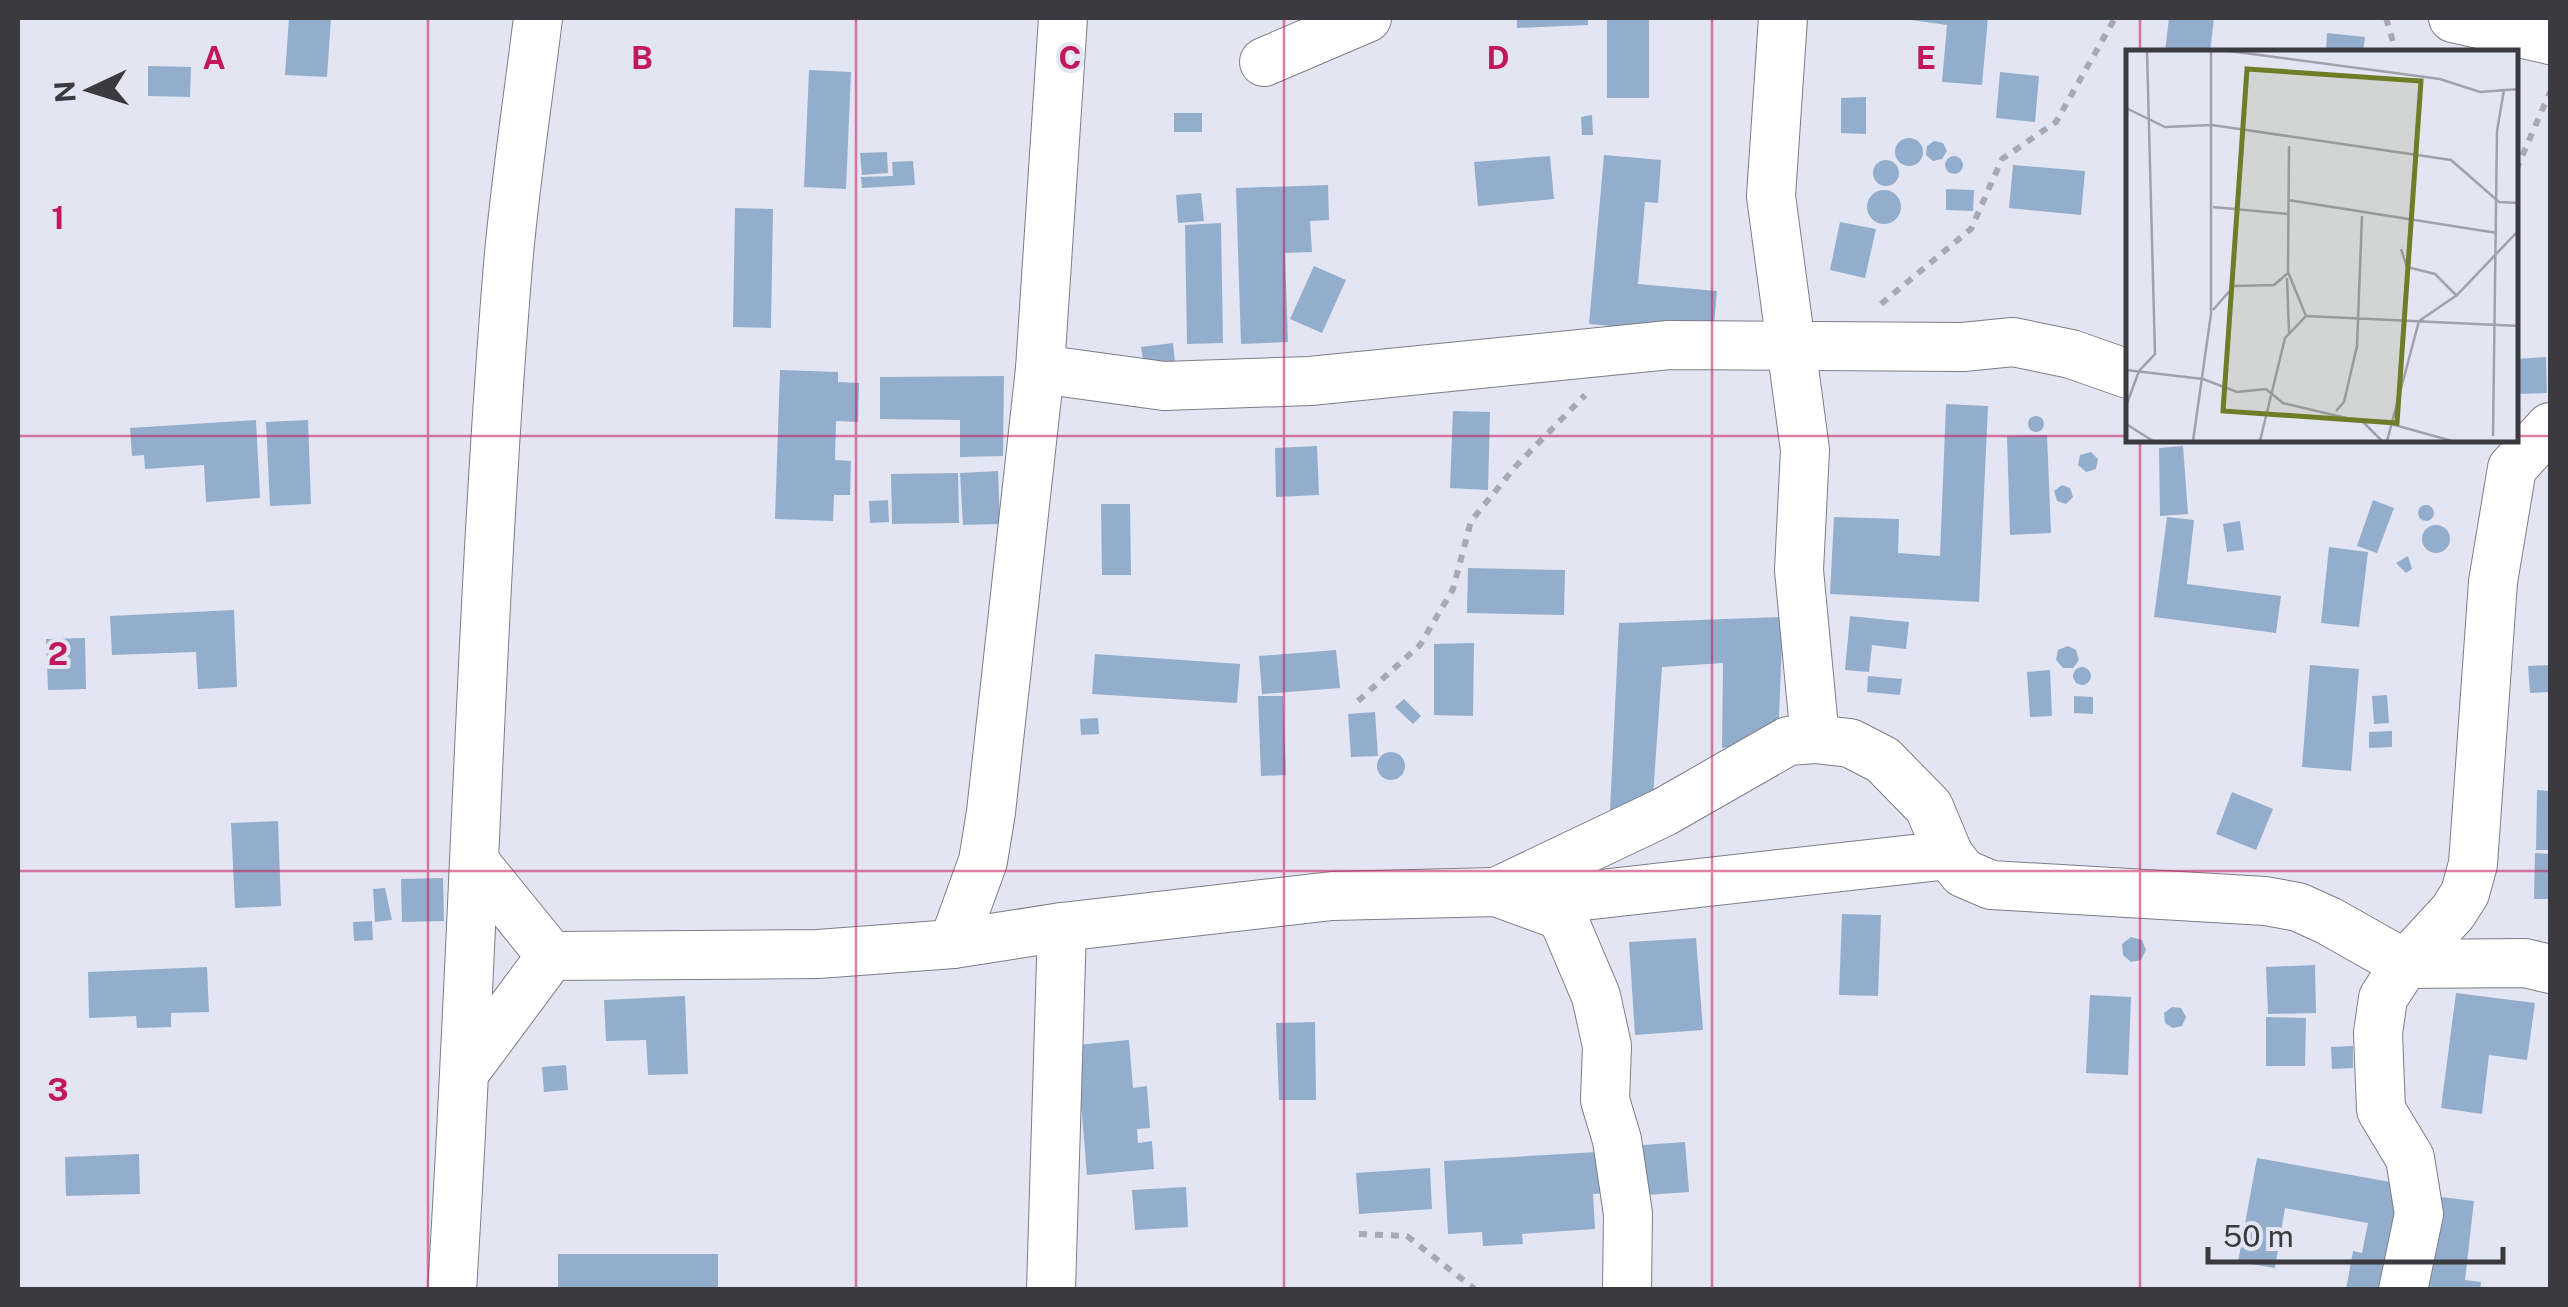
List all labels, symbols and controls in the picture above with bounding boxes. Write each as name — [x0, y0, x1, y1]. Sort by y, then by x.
text: A — [202, 39, 226, 76]
text: B — [631, 39, 653, 76]
text: C — [1059, 39, 1081, 76]
text: D — [1486, 39, 1510, 76]
text: E — [1916, 39, 1936, 76]
north arrow — [40, 40, 140, 140]
inset map — [2126, 50, 2518, 442]
text: N — [47, 80, 82, 104]
text: 1 — [51, 199, 65, 236]
text: 2 — [48, 635, 68, 672]
text: 3 — [47, 1071, 69, 1108]
scale bar — [2208, 1202, 2503, 1264]
text: 50 m — [2223, 1218, 2294, 1254]

